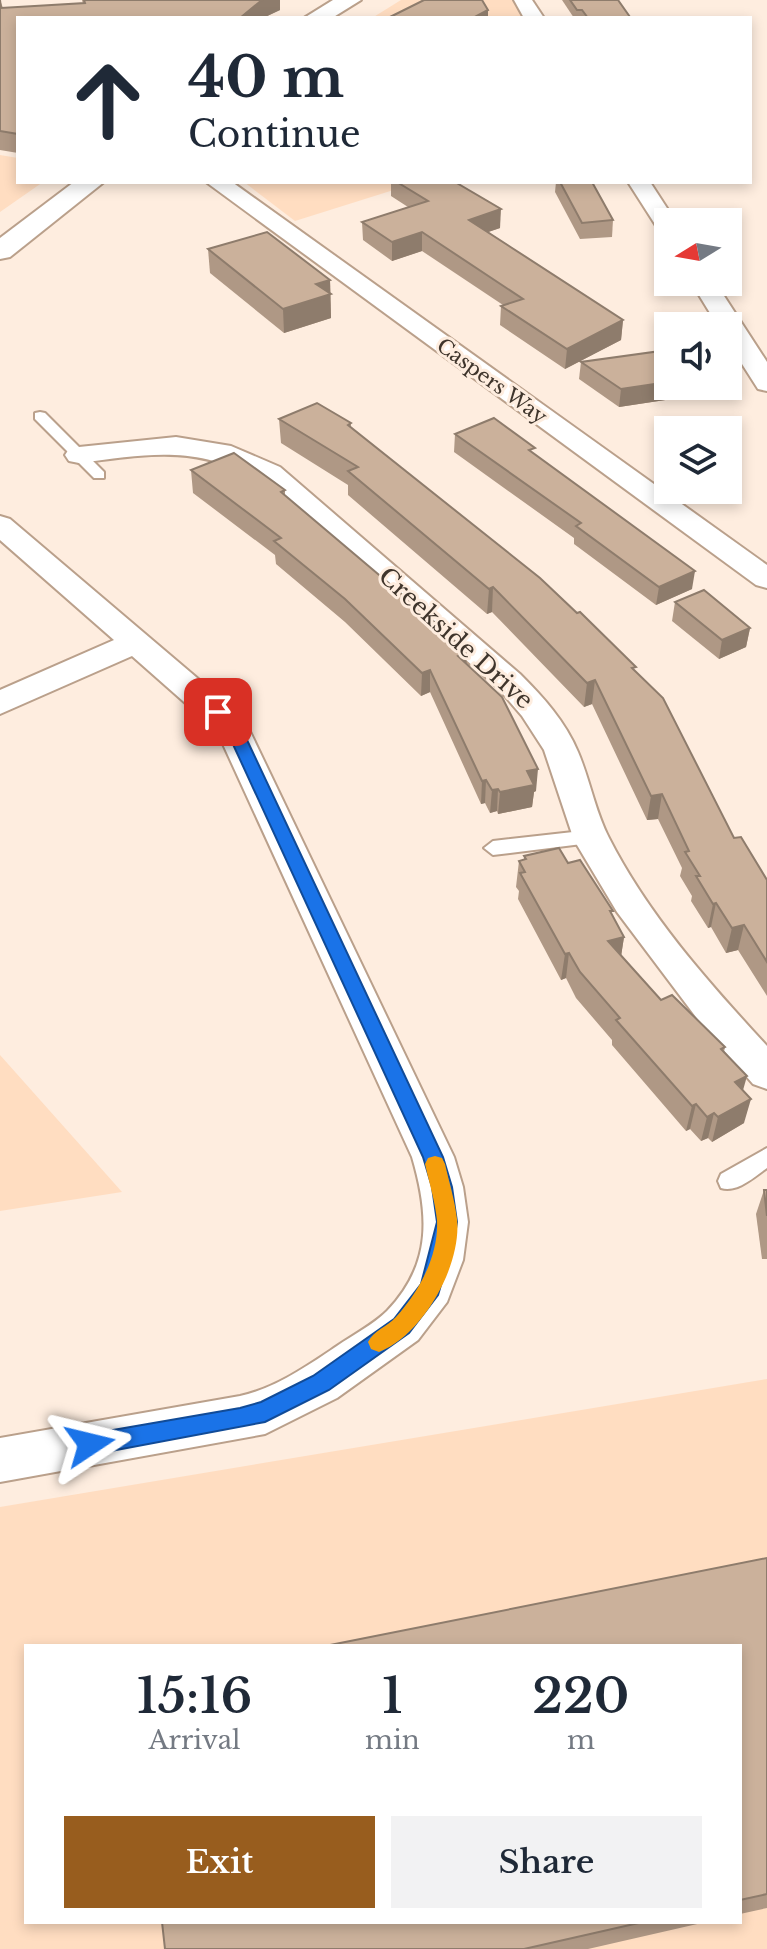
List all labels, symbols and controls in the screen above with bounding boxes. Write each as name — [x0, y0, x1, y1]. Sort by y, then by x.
text: 40 m — [188, 43, 344, 112]
icon: ahead — [56, 48, 160, 152]
text: Continue — [188, 112, 361, 157]
north arrow — [654, 208, 742, 296]
map controls — [654, 208, 742, 504]
button: sound — [654, 312, 742, 400]
street label: Caspers Way — [432, 333, 552, 429]
button: layers — [654, 416, 742, 504]
street label: Creekside Drive — [373, 561, 539, 715]
pin — [184, 678, 252, 746]
icon: arrive — [196, 690, 240, 734]
position arrow — [48, 1402, 132, 1486]
text: 15:16 — [137, 1666, 252, 1726]
text: 1 — [382, 1666, 403, 1726]
text: 220 — [532, 1666, 629, 1726]
text: Arrival — [148, 1724, 241, 1756]
text: min — [365, 1724, 420, 1756]
text: m — [567, 1724, 595, 1756]
button: Exit — [64, 1816, 375, 1908]
button: Share — [391, 1816, 702, 1908]

